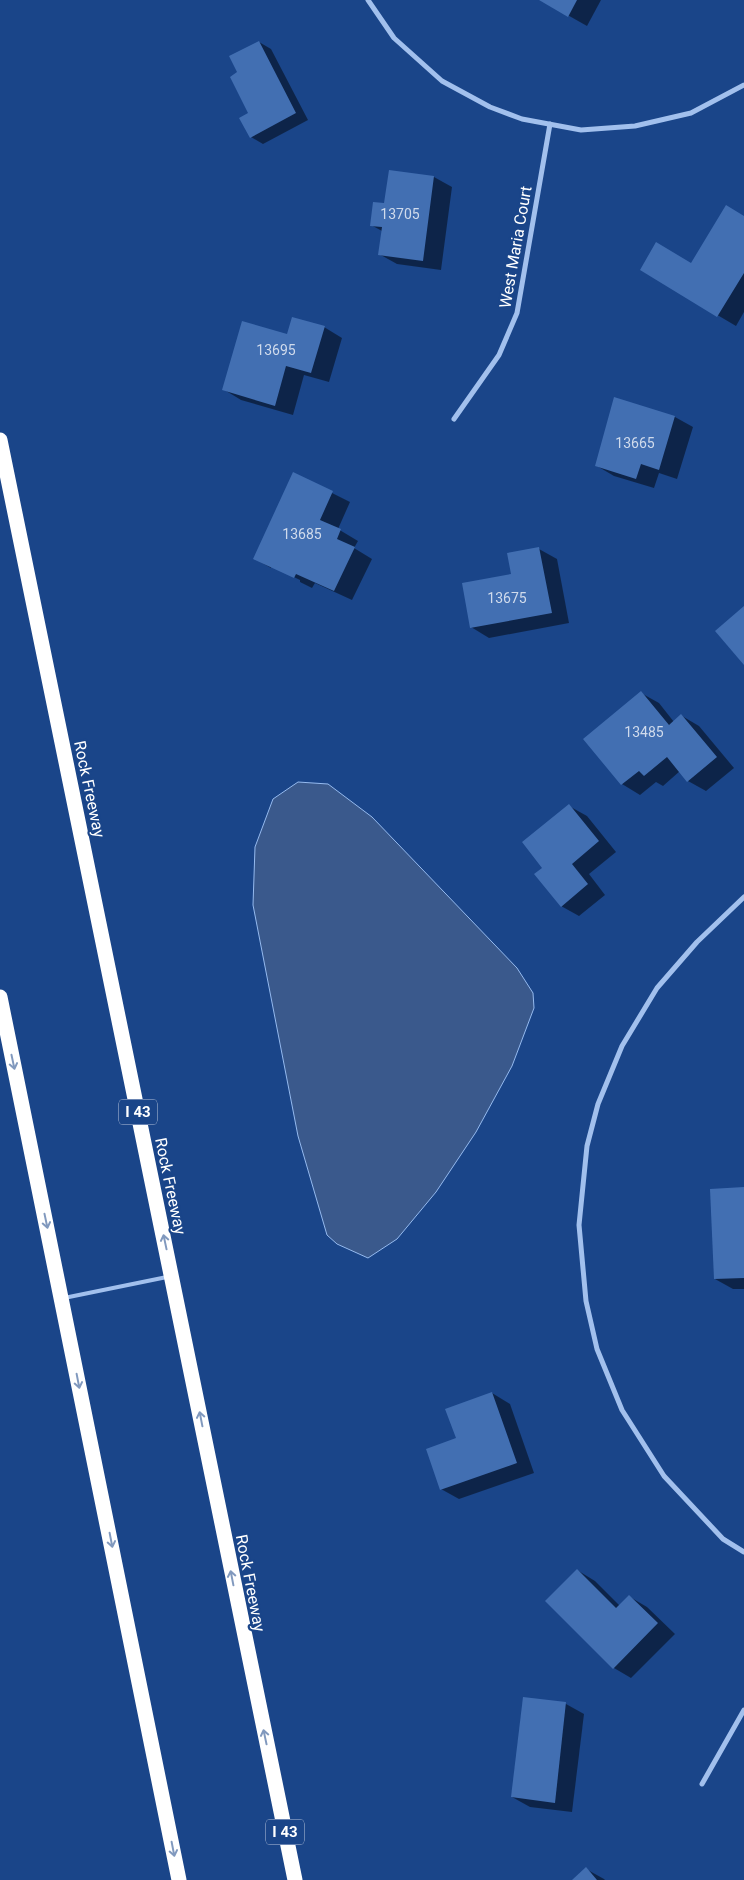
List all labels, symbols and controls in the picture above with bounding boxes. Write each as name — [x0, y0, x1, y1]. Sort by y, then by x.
street label: West Maria Court — [495, 184, 536, 310]
house number: 13705 — [380, 206, 420, 222]
house number: 13695 — [256, 342, 296, 358]
house number: 13665 — [615, 435, 655, 451]
house number: 13685 — [282, 526, 322, 542]
house number: 13675 — [487, 590, 527, 606]
house number: 13485 — [624, 724, 664, 740]
street label: Rock Freeway — [70, 739, 109, 840]
one-way arrow — [9, 1054, 19, 1070]
road number: I 43 — [119, 1100, 157, 1124]
street label: Rock Freeway — [151, 1136, 190, 1237]
one-way arrow — [42, 1213, 51, 1229]
one-way arrow — [160, 1234, 169, 1250]
one-way arrow — [74, 1372, 84, 1388]
one-way arrow — [195, 1411, 205, 1427]
one-way arrow — [106, 1532, 116, 1548]
street label: Rock Freeway — [232, 1533, 269, 1634]
one-way arrow — [227, 1570, 236, 1586]
one-way arrow — [260, 1730, 269, 1746]
road number: I 43 — [266, 1820, 304, 1844]
one-way arrow — [168, 1840, 178, 1856]

